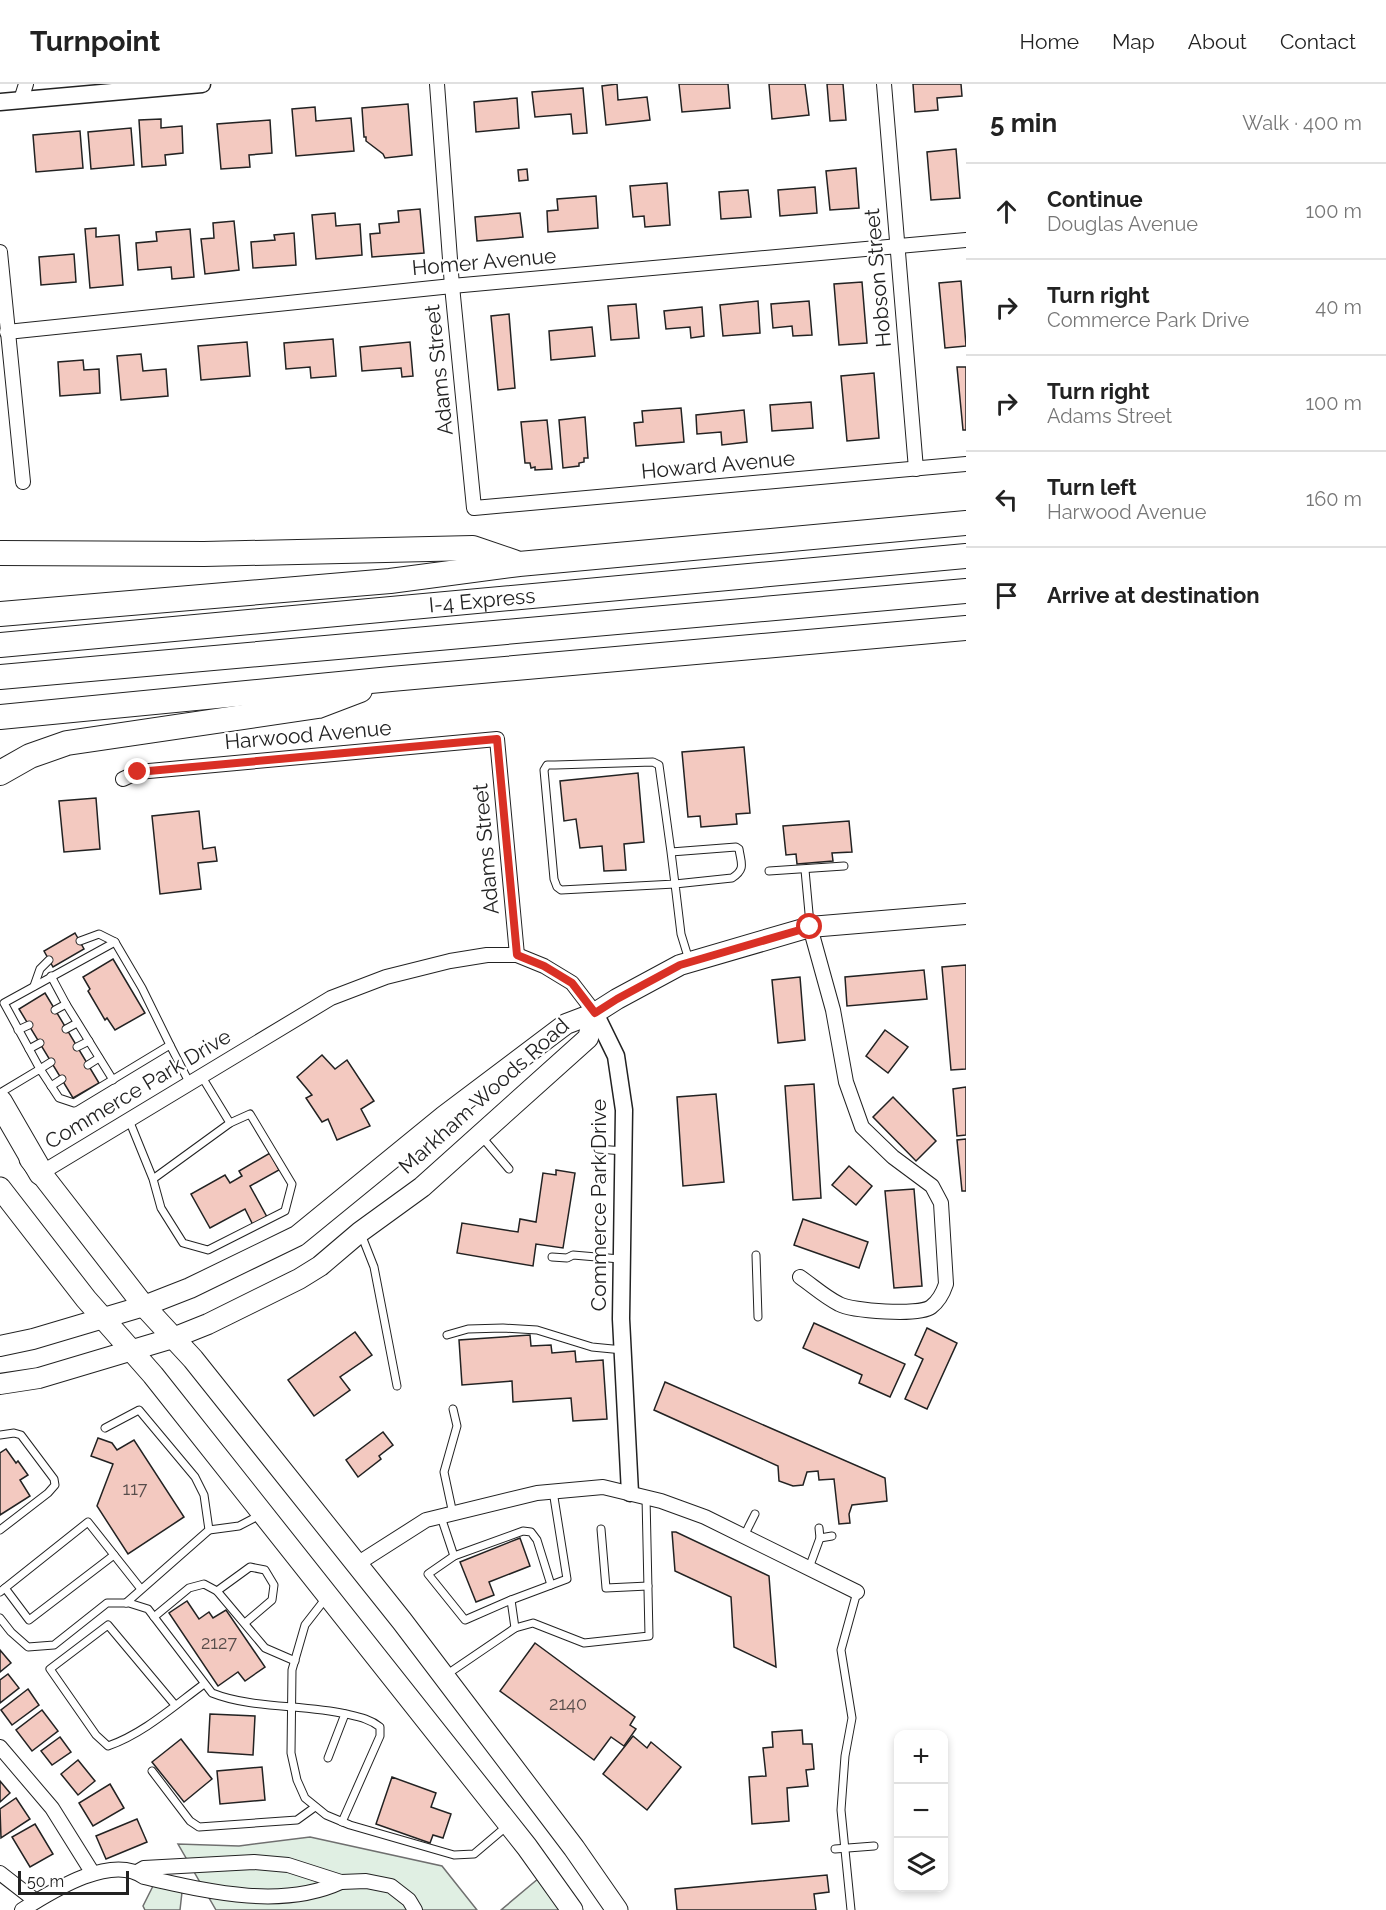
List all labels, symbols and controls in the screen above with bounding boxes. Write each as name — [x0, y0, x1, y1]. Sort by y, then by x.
text: Turnpoint — [30, 25, 160, 58]
text: Home — [1020, 29, 1079, 54]
text: Map — [1112, 29, 1155, 54]
text: About — [1188, 29, 1247, 54]
text: Contact — [1280, 29, 1356, 54]
text: 5 min — [990, 108, 1057, 138]
text: Walk · 400 m — [1242, 111, 1362, 135]
text: Continue — [1047, 186, 1143, 212]
icon: ahead — [990, 195, 1023, 228]
text: 100 m — [1305, 199, 1362, 223]
street label: Hobson Street — [859, 208, 896, 348]
text: Douglas Avenue — [1047, 212, 1198, 236]
street label: Homer Avenue — [411, 243, 557, 280]
text: Turn right — [1047, 282, 1150, 308]
icon: right — [990, 291, 1023, 324]
text: 40 m — [1315, 295, 1362, 319]
street label: Adams Street — [419, 303, 458, 437]
text: Commerce Park Drive — [1047, 308, 1249, 332]
text: Turn right — [1047, 378, 1150, 404]
icon: right — [990, 387, 1023, 420]
text: 100 m — [1305, 391, 1362, 415]
text: Adams Street — [1047, 404, 1172, 428]
street label: Howard Avenue — [640, 445, 796, 484]
text: Turn left — [1047, 474, 1137, 500]
icon: left — [990, 483, 1023, 516]
text: 160 m — [1306, 487, 1362, 511]
text: Harwood Avenue — [1047, 500, 1206, 524]
icon: arrive — [990, 579, 1023, 612]
text: Arrive at destination — [1047, 582, 1260, 608]
street label: I-4 Express — [428, 583, 536, 617]
street label: Harwood Avenue — [224, 715, 392, 754]
route end — [124, 758, 150, 784]
street label: Adams Street — [467, 783, 504, 916]
route start — [796, 913, 822, 939]
street label: Markham Woods Road — [393, 1013, 574, 1179]
street label: Commerce Park Drive — [40, 1023, 235, 1154]
street label: Commerce Park Drive — [586, 1099, 611, 1311]
house number: 117 — [123, 1478, 148, 1499]
house number: 2127 — [201, 1632, 237, 1653]
house number: 2140 — [549, 1693, 587, 1714]
map controls — [894, 1730, 948, 1892]
button: + — [894, 1730, 948, 1784]
button: − — [894, 1784, 948, 1838]
button: layers — [894, 1838, 948, 1892]
scale bar — [18, 1868, 129, 1896]
text: 50 m — [27, 1872, 64, 1891]

